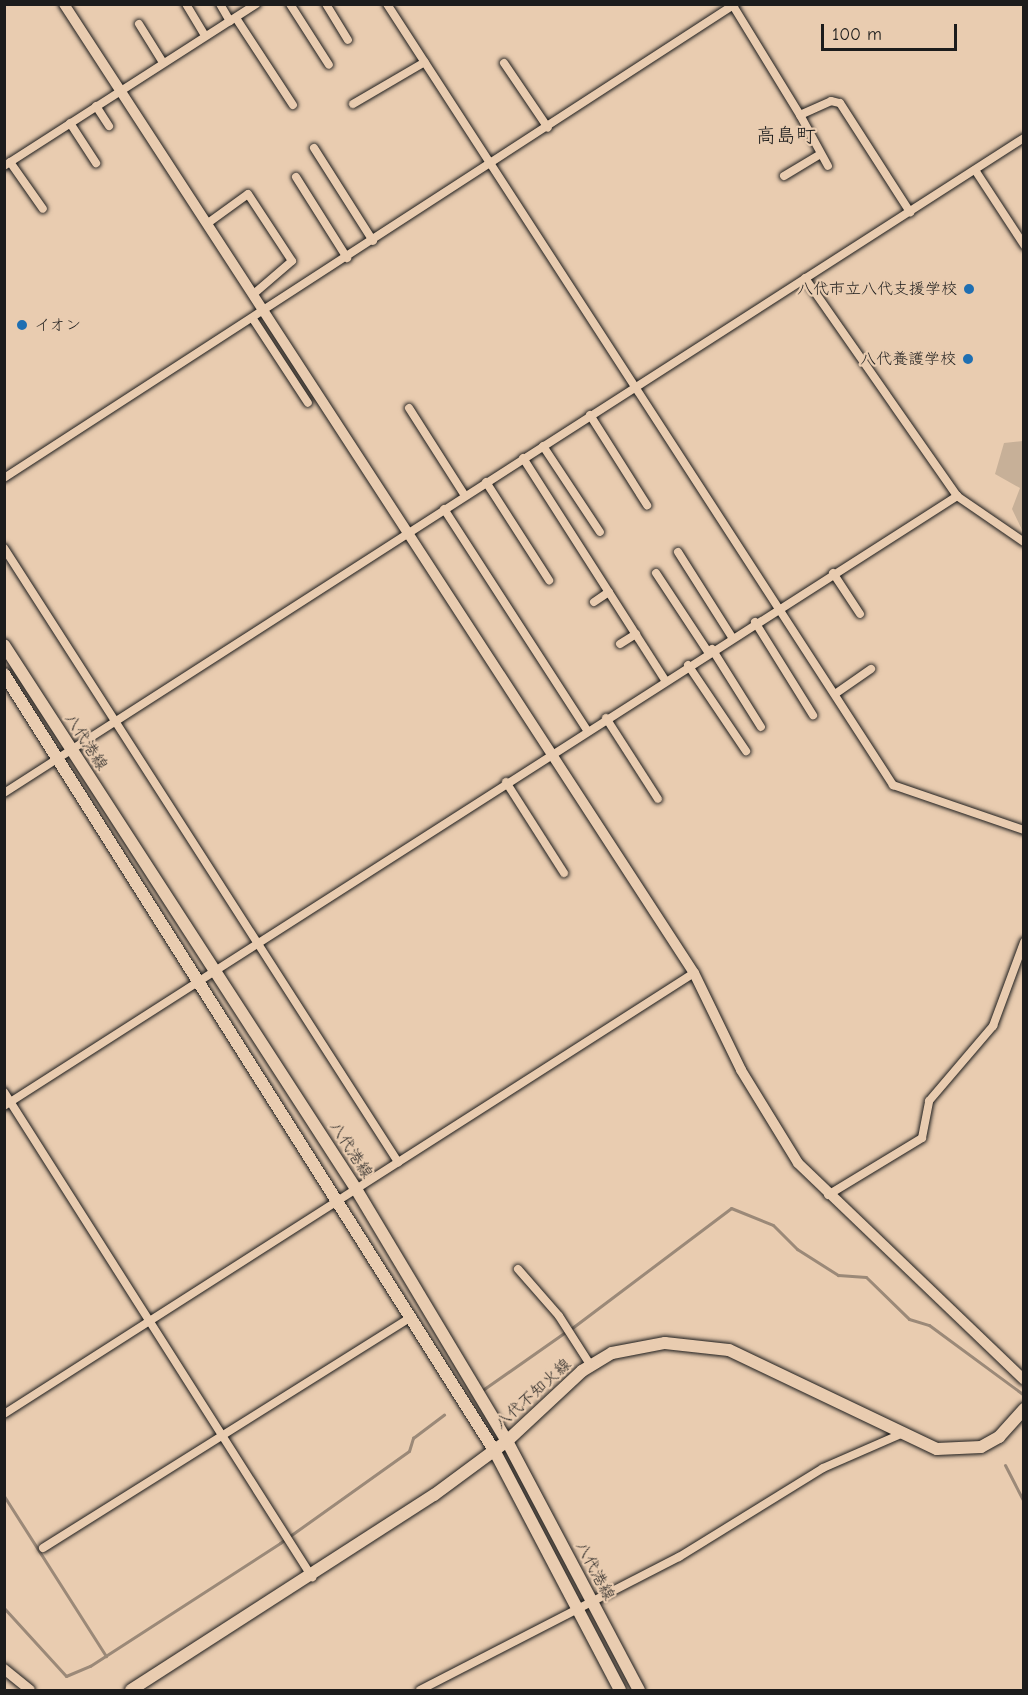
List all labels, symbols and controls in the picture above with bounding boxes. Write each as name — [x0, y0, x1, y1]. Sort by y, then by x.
scale bar — [824, 12, 960, 50]
text: 100 m — [832, 24, 882, 45]
district label: 高島町 — [756, 123, 816, 147]
place label: 八代市立八代支援学校 — [797, 279, 957, 299]
marker: 八代市立八代支援学校 — [962, 282, 976, 296]
place label: イオン — [34, 315, 82, 335]
marker: イオン — [15, 318, 29, 332]
place label: 八代養護学校 — [860, 349, 956, 369]
marker: 八代養護学校 — [961, 352, 975, 366]
street label: 八代港線 — [61, 710, 111, 774]
street label: 八代港線 — [326, 1118, 376, 1182]
street label: 八代不知火線 — [491, 1355, 575, 1433]
street label: 八代港線 — [572, 1538, 618, 1604]

